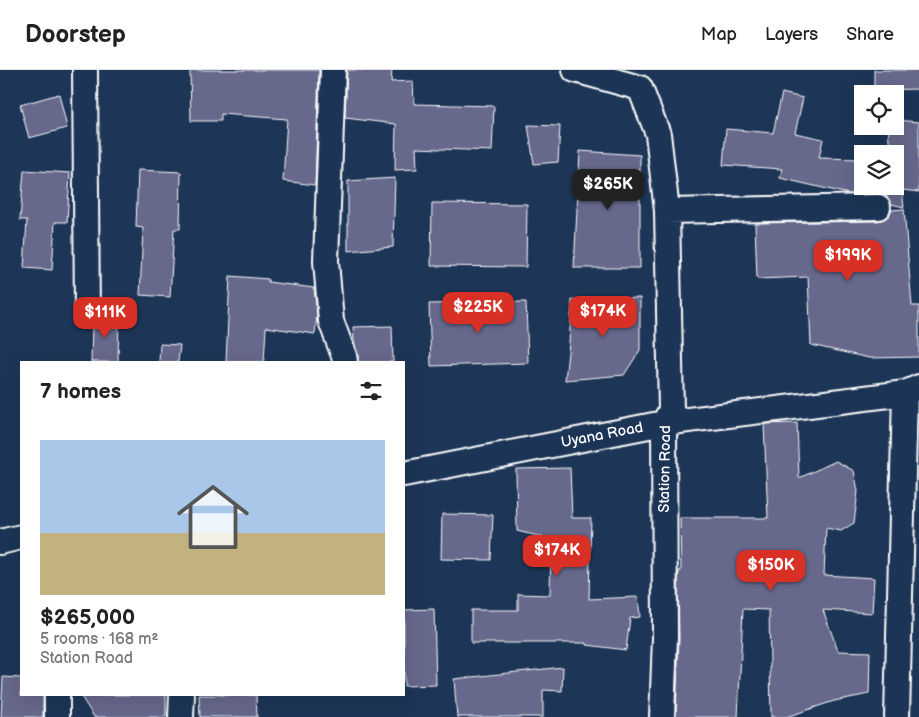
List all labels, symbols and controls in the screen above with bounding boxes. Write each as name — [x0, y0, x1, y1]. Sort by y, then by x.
text: Doorstep — [25, 20, 126, 49]
text: Map — [701, 24, 737, 45]
text: Layers — [765, 24, 818, 45]
text: Share — [846, 24, 894, 45]
map controls — [854, 85, 904, 195]
button: locate — [854, 85, 904, 135]
button: layers — [854, 145, 904, 195]
pin: $265K — [573, 168, 643, 211]
text: $265K — [583, 175, 633, 194]
pin: $199K — [813, 240, 883, 282]
text: $199K — [825, 246, 871, 265]
pin: $225K — [443, 292, 513, 334]
pin: $111K — [70, 296, 140, 339]
pin: $174K — [568, 296, 638, 338]
text: $225K — [453, 298, 503, 317]
text: $174K — [580, 302, 626, 321]
text: $111K — [84, 303, 126, 322]
icon: filters — [357, 377, 385, 405]
text: 7 homes — [40, 379, 121, 404]
street label: Uyana Road — [559, 418, 645, 452]
street label: Station Road — [655, 425, 675, 513]
icon: home — [168, 472, 258, 562]
pin: $174K — [522, 534, 592, 577]
text: $174K — [534, 541, 580, 560]
pin: $150K — [736, 550, 806, 592]
text: $150K — [747, 556, 795, 575]
text: $265,000 — [40, 605, 135, 630]
text: 5 rooms · 168 m² — [40, 630, 158, 649]
text: Station Road — [40, 649, 133, 668]

